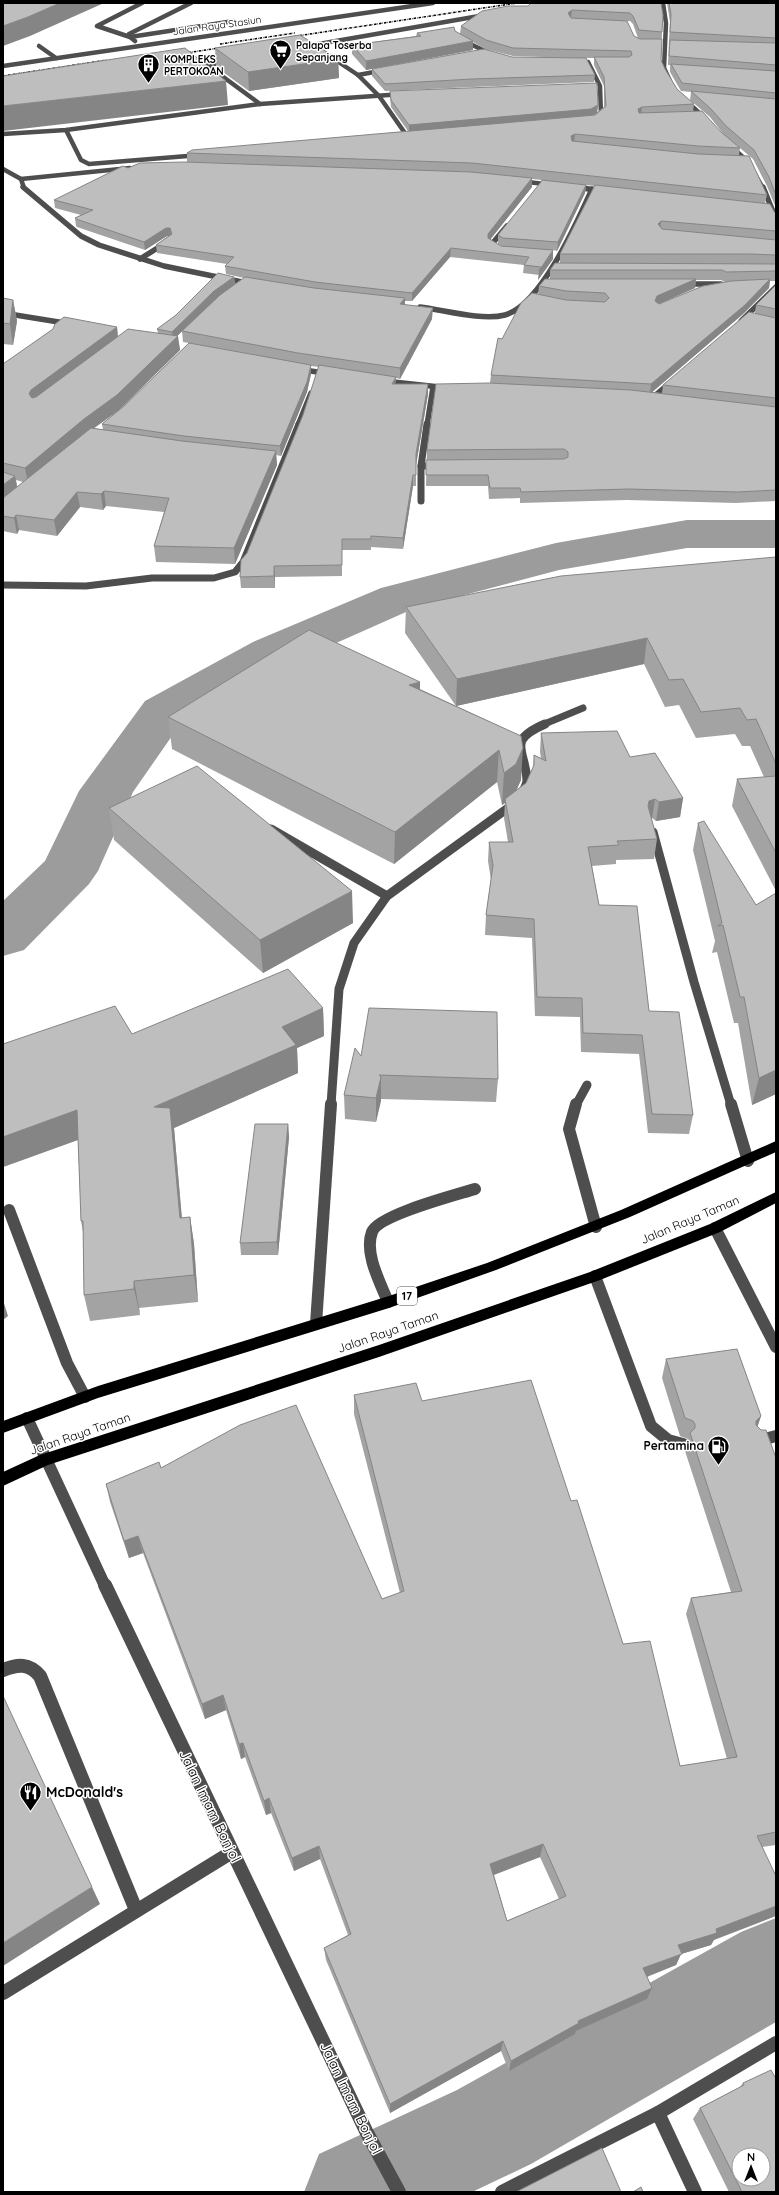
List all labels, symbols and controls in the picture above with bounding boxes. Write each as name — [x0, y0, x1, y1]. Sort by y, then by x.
street label: Jalan Raya Stasiun — [172, 13, 262, 38]
supermarket icon: Palapa Toserba Sepanjang — [267, 38, 293, 71]
place label: Palapa Toserba Sepanjang — [296, 39, 372, 64]
building icon: KOMPLEKS PERTOKOAN — [136, 52, 162, 85]
place label: KOMPLEKS PERTOKOAN — [164, 53, 224, 78]
street label: Jalan Raya Taman — [638, 1192, 741, 1247]
road number: 17 — [397, 1287, 417, 1305]
street label: Jalan Raya Taman — [335, 1307, 440, 1356]
street label: Jalan Raya Taman — [27, 1409, 132, 1458]
fuel station icon: Pertamina — [706, 1433, 732, 1466]
place label: Pertamina — [644, 1438, 704, 1453]
street label: Jalan Imam Bonjol — [175, 1747, 245, 1865]
restaurant icon: McDonald's — [17, 1779, 43, 1812]
place label: McDonald's — [46, 1783, 123, 1801]
street label: Jalan Imam Bonjol — [316, 2039, 386, 2157]
north arrow — [731, 2147, 771, 2187]
text: N — [747, 2150, 755, 2164]

